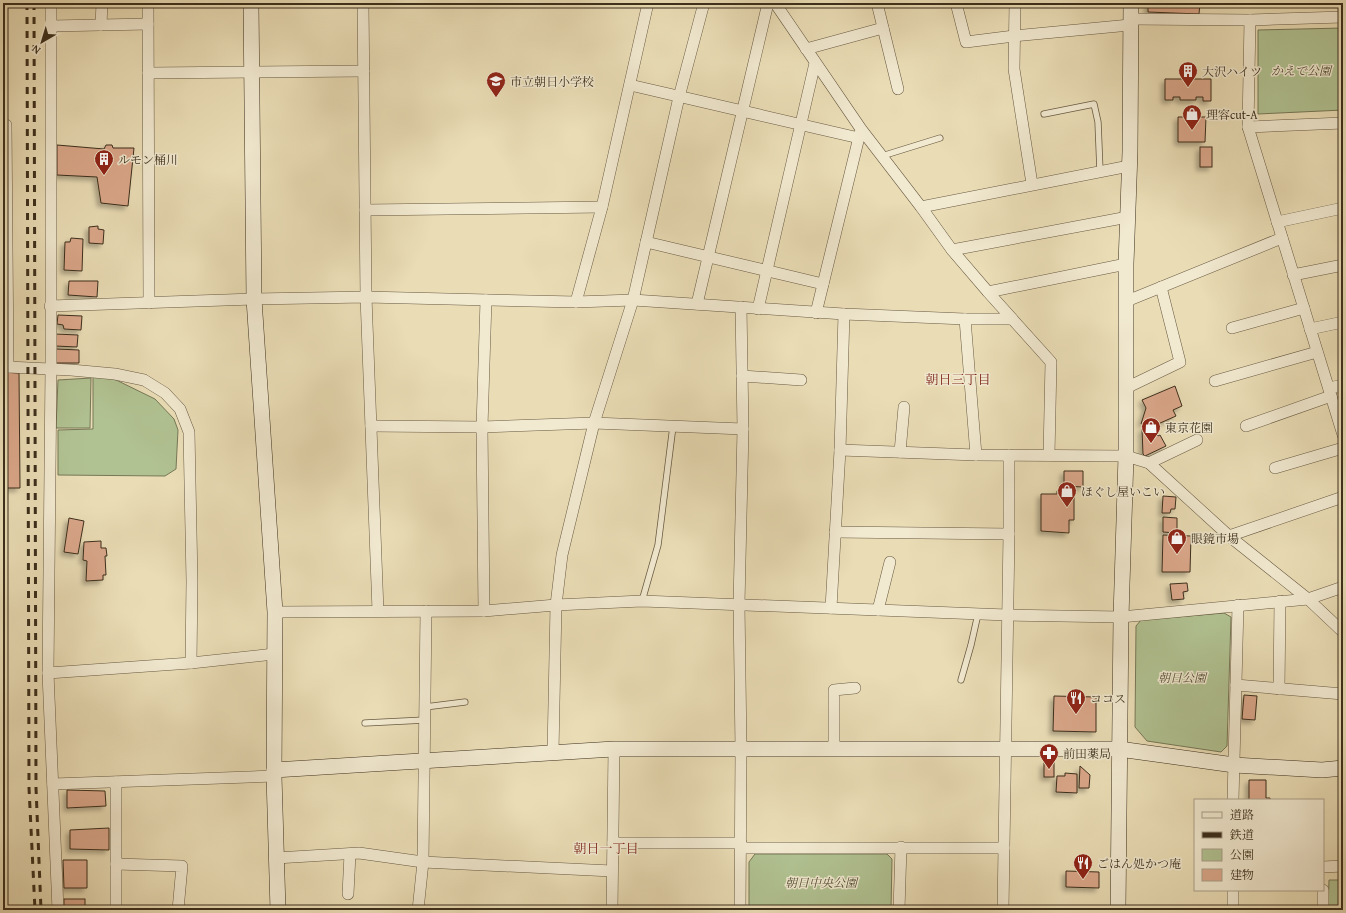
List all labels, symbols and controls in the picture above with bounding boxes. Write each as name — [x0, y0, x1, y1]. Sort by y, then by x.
north arrow — [22, 22, 62, 62]
text: N — [28, 41, 44, 58]
building icon: 大沢ハイツ — [1177, 60, 1199, 88]
park label: かえで公園 — [1271, 62, 1333, 79]
place label: 大沢ハイツ — [1202, 63, 1262, 80]
school or university icon: 市立朝日小学校 — [485, 70, 507, 98]
place label: 市立朝日小学校 — [510, 73, 594, 90]
shop icon: 理容cut-A — [1181, 103, 1203, 131]
place label: 理容cut-A — [1206, 106, 1258, 123]
building icon: ルモン桶川 — [93, 148, 115, 176]
place label: ルモン桶川 — [118, 151, 178, 168]
district label: 朝日三丁目 — [925, 370, 991, 389]
shop icon: 東京花園 — [1140, 416, 1162, 444]
place label: 東京花園 — [1165, 419, 1213, 436]
shop icon: ほぐし屋いこい — [1056, 480, 1078, 508]
place label: ほぐし屋いこい — [1081, 483, 1165, 500]
shop icon: 眼鏡市場 — [1166, 527, 1188, 555]
place label: 眼鏡市場 — [1191, 530, 1239, 547]
park label: 朝日公園 — [1158, 669, 1208, 686]
restaurant icon: ココス — [1065, 687, 1087, 715]
place label: ココス — [1090, 690, 1126, 707]
pharmacy icon: 前田薬局 — [1038, 742, 1060, 770]
place label: 前田薬局 — [1063, 745, 1111, 762]
legend — [1194, 799, 1324, 891]
text: 道路 — [1230, 806, 1254, 823]
text: 鉄道 — [1229, 826, 1254, 843]
district label: 朝日一丁目 — [573, 839, 639, 858]
text: 公園 — [1230, 846, 1254, 863]
restaurant icon: ごはん処かつ庵 — [1072, 852, 1094, 880]
place label: ごはん処かつ庵 — [1097, 855, 1181, 872]
text: 建物 — [1230, 866, 1254, 883]
park label: 朝日中央公園 — [785, 874, 859, 891]

